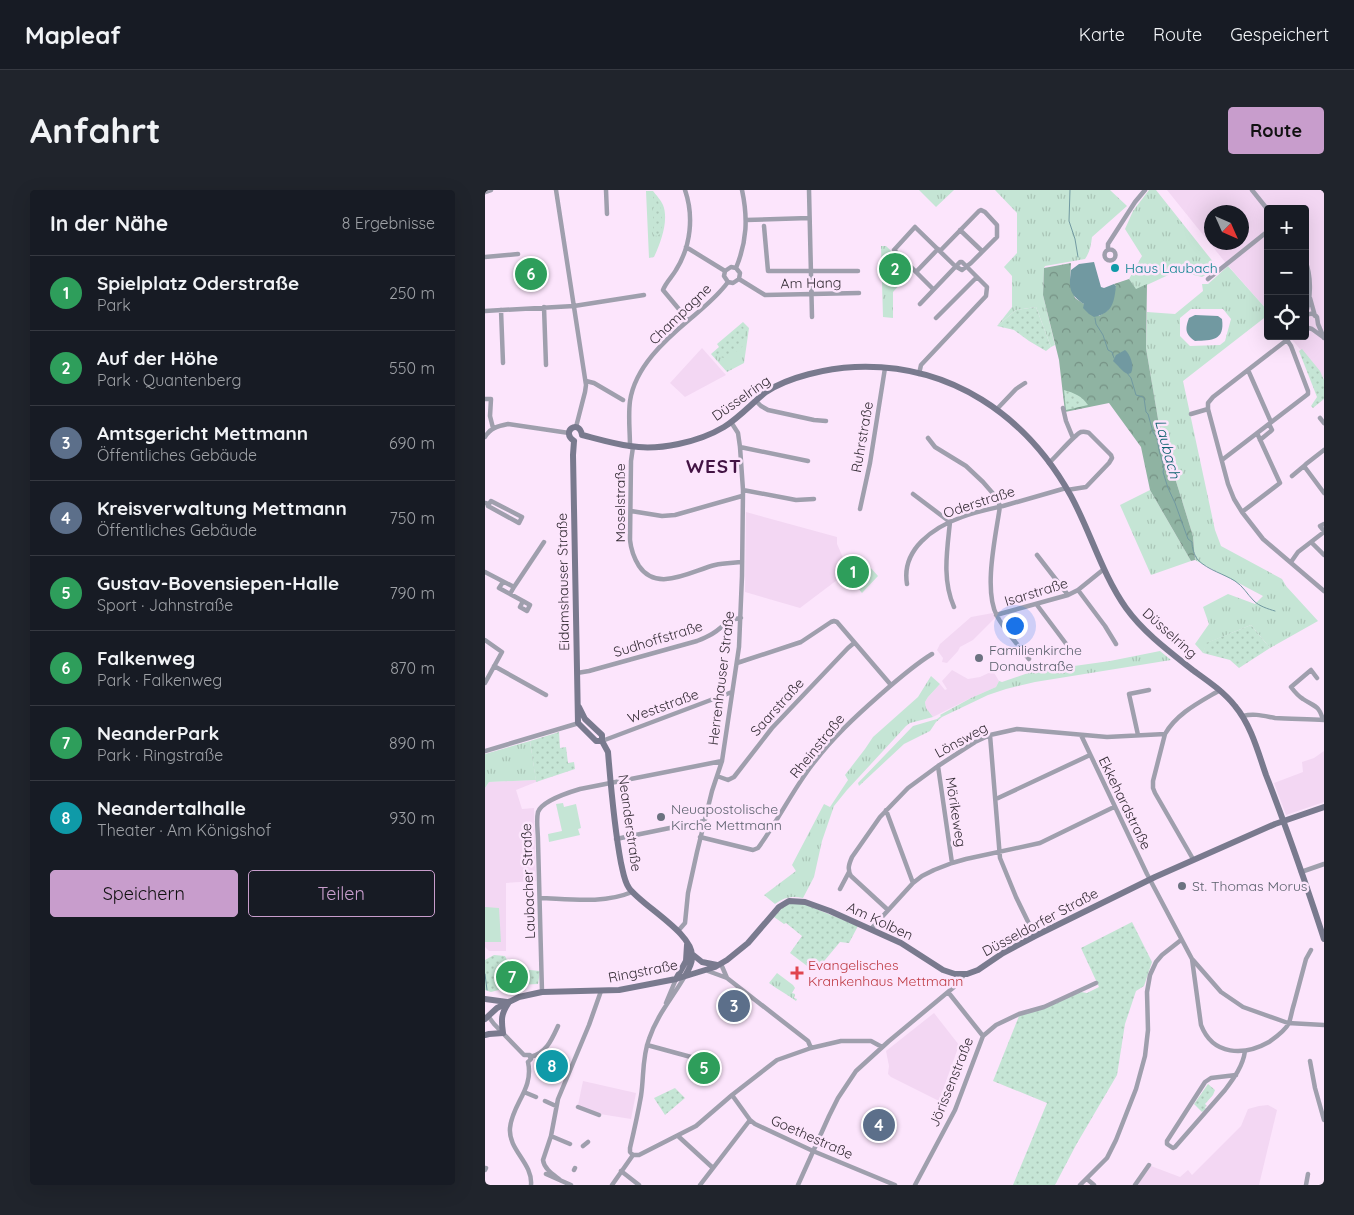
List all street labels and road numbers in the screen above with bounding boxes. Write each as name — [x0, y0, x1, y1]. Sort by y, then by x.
street label: Am Hang — [780, 273, 842, 293]
street label: Champagne — [645, 280, 715, 348]
street label: Düsselring — [708, 371, 774, 425]
street label: Ruhrstraße — [847, 400, 877, 474]
street label: Moselstraße — [611, 463, 629, 543]
street label: Oderstraße — [941, 482, 1017, 522]
street label: Eidamshauser Straße — [553, 513, 573, 651]
street label: Isarstraße — [1002, 574, 1070, 610]
street label: Düsselring — [1139, 604, 1201, 662]
street label: Herrenhauser Straße — [704, 610, 738, 746]
street label: Sudhoffstraße — [611, 617, 705, 661]
street label: Saarstraße — [746, 674, 808, 740]
street label: Weststraße — [625, 685, 701, 727]
street label: Rheinstraße — [786, 710, 849, 782]
street label: Lönsweg — [931, 718, 991, 762]
street label: Ekkehardstraße — [1095, 753, 1155, 853]
street label: Neanderstraße — [614, 773, 646, 873]
street label: Mörikeweg — [942, 776, 970, 848]
street label: Laubacher Straße — [517, 823, 539, 939]
street label: Düsseldorfer Straße — [979, 884, 1101, 960]
street label: Am Kolben — [844, 898, 916, 944]
street label: Ringstraße — [607, 955, 679, 987]
street label: Jörissenstraße — [925, 1034, 977, 1130]
street label: Goethestraße — [768, 1111, 856, 1163]

